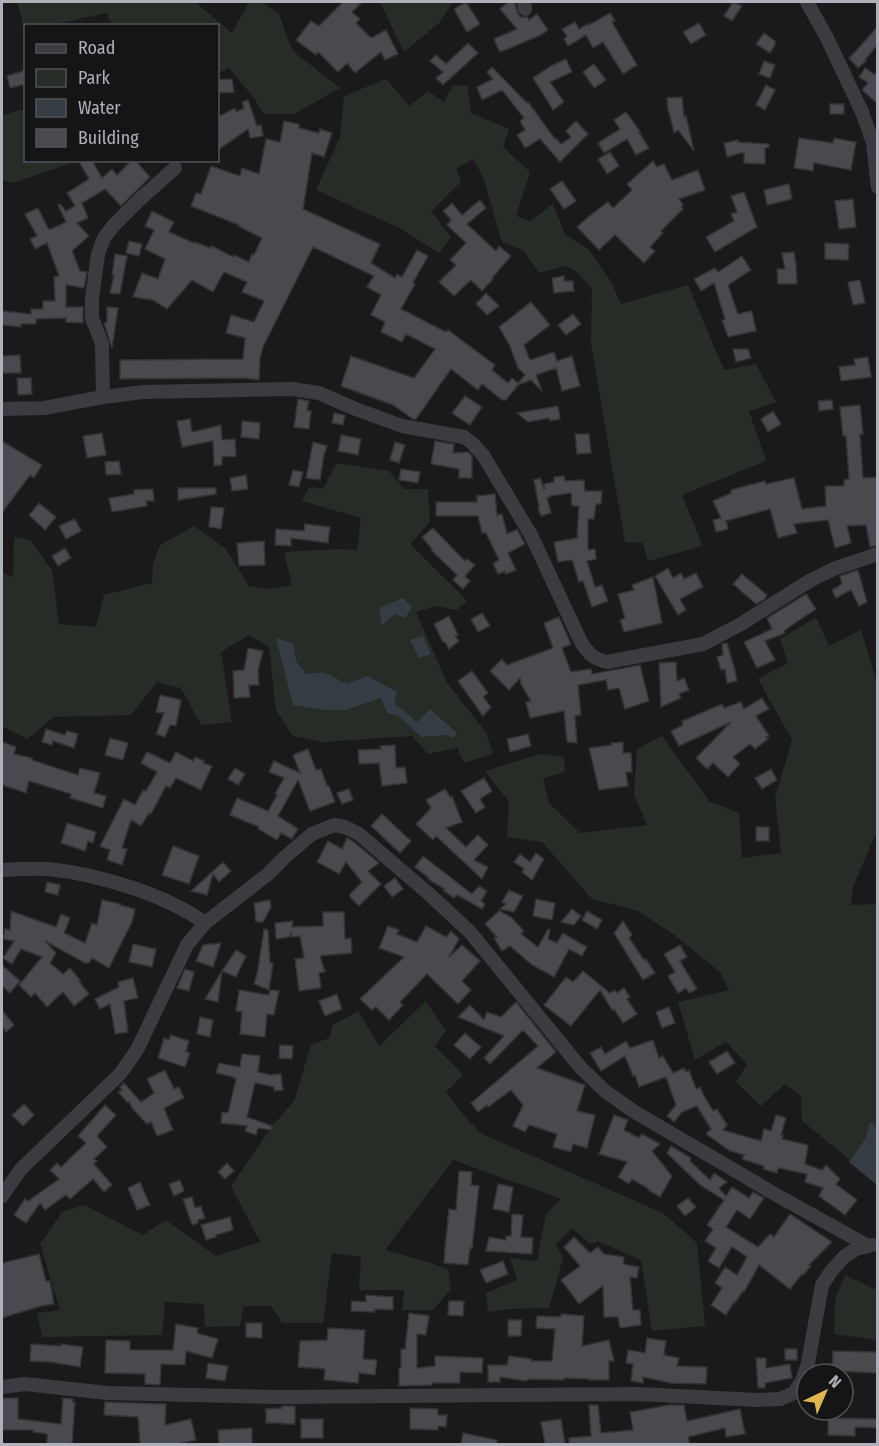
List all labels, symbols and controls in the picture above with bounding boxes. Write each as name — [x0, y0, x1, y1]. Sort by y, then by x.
legend — [24, 24, 219, 162]
text: Road — [78, 37, 115, 59]
text: Park — [78, 67, 111, 89]
text: Water — [78, 97, 121, 119]
text: Building — [78, 127, 139, 149]
north arrow — [795, 1362, 855, 1422]
text: N — [825, 1371, 845, 1392]

